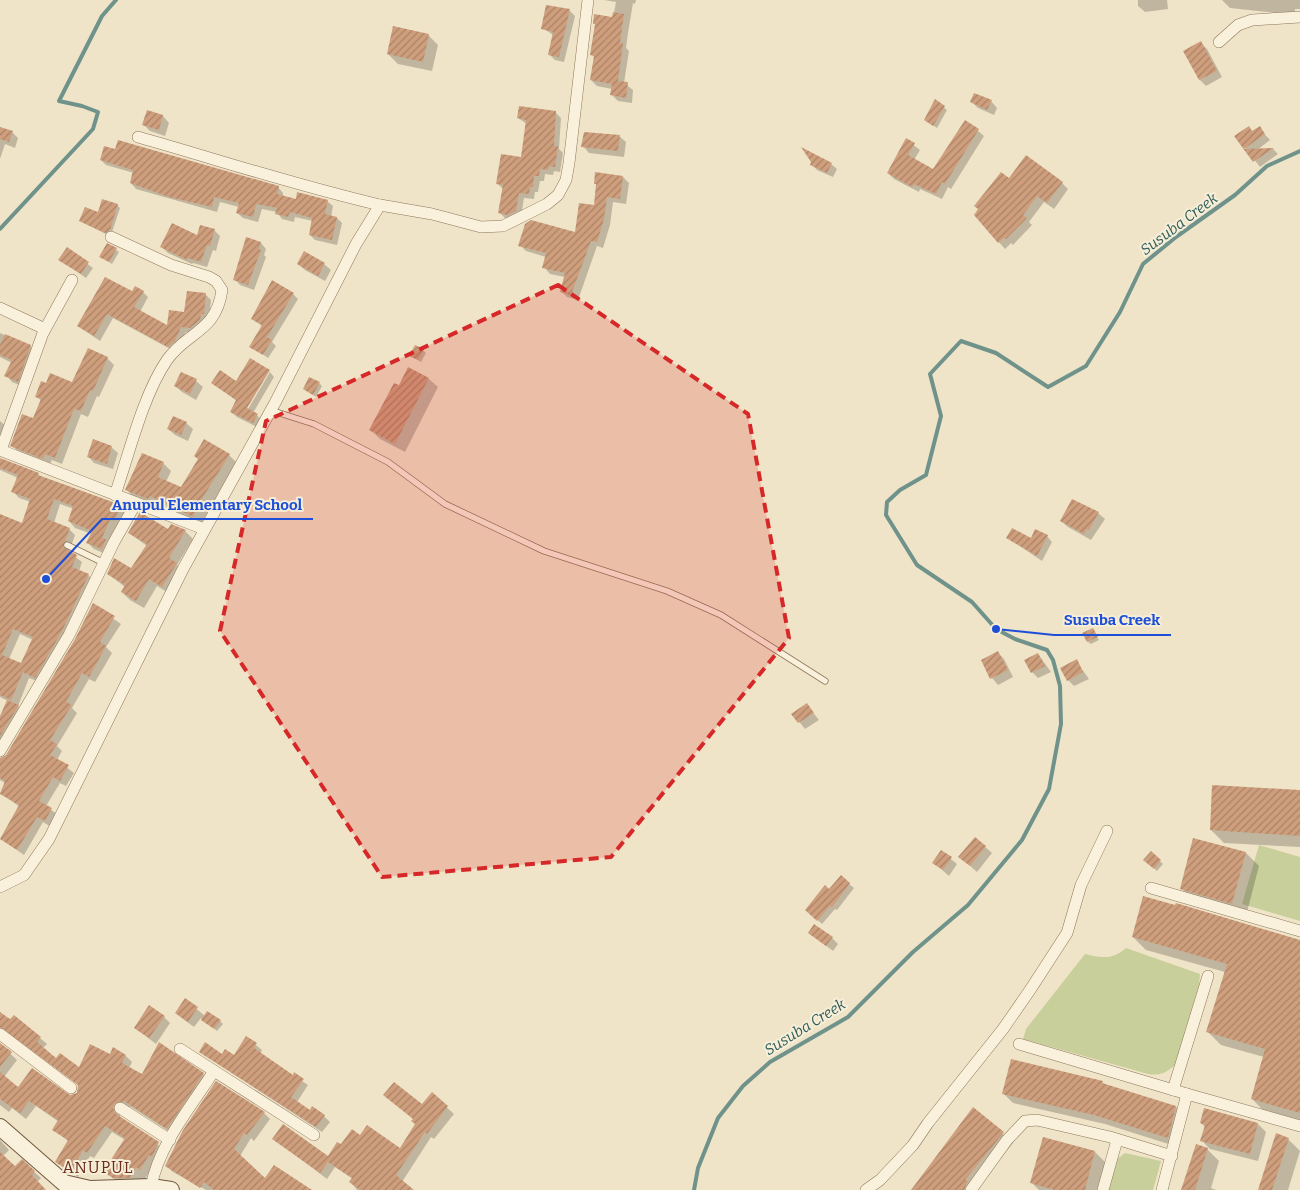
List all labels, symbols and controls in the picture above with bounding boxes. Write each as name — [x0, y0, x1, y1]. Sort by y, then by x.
water label: Susuba Creek — [1137, 189, 1222, 259]
callout: Anupul Elementary School — [102, 489, 313, 519]
text: Anupul Elementary School — [112, 496, 303, 514]
callout: Susuba Creek — [1054, 605, 1171, 635]
text: Susuba Creek — [1064, 611, 1160, 629]
water label: Susuba Creek — [761, 994, 850, 1059]
district label: ANUPUL — [62, 1158, 134, 1177]

